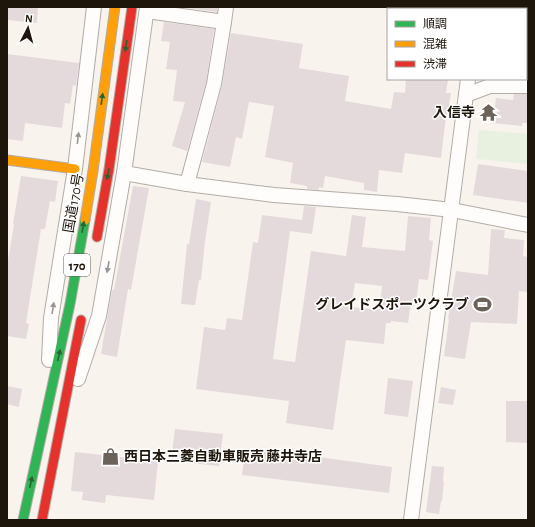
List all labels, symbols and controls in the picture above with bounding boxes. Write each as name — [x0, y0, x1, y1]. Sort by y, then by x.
north arrow — [8, 8, 48, 48]
legend — [387, 8, 527, 80]
text: N — [25, 13, 33, 24]
text: 順調 — [423, 18, 447, 30]
text: 混雑 — [423, 37, 447, 50]
one-way arrow — [123, 40, 129, 52]
text: 渋滞 — [423, 58, 447, 70]
one-way arrow — [99, 92, 105, 105]
temple icon: 入信寺 — [478, 102, 498, 122]
place label: 入信寺 — [433, 105, 475, 120]
one-way arrow — [75, 132, 82, 144]
one-way arrow — [105, 168, 111, 180]
street label: 国道170号 — [61, 172, 86, 234]
one-way arrow — [80, 221, 86, 233]
road number: 170 — [64, 254, 90, 276]
one-way arrow — [105, 261, 111, 273]
sports icon: グレイドスポーツクラブ — [472, 294, 492, 314]
place label: グレイドスポーツクラブ — [315, 296, 469, 312]
one-way arrow — [50, 302, 56, 314]
one-way arrow — [56, 349, 62, 361]
shop icon: 西日本三菱自動車販売 藤井寺店 — [101, 446, 121, 466]
place label: 西日本三菱自動車販売 藤井寺店 — [124, 448, 322, 464]
one-way arrow — [29, 476, 35, 488]

